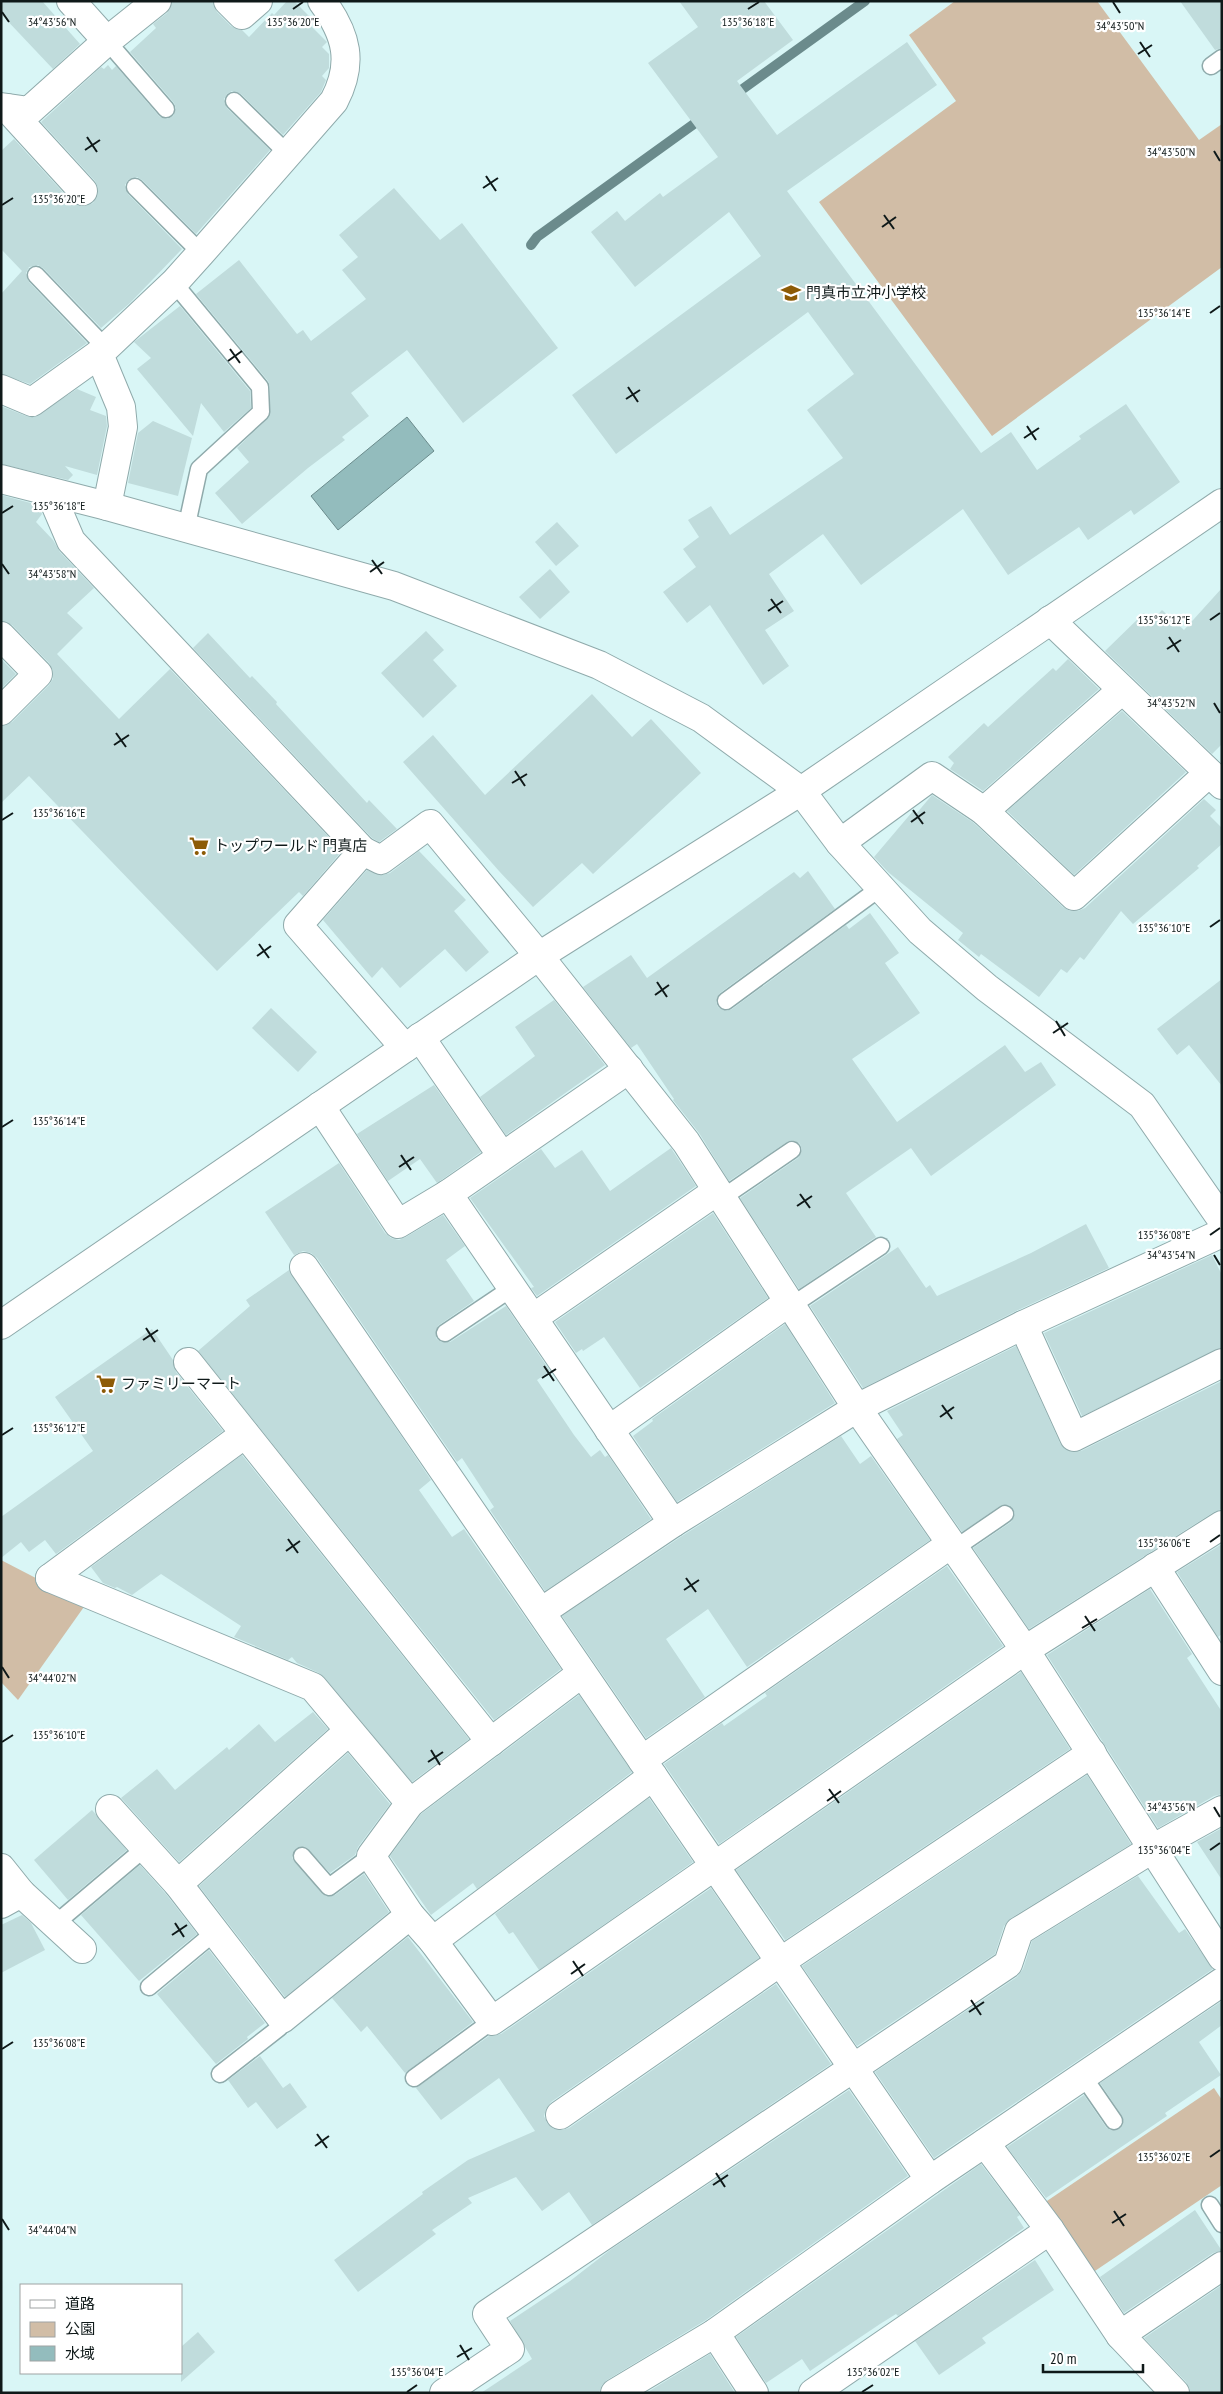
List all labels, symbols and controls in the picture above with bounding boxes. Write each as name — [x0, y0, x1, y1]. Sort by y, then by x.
text: 34°43'56"N — [28, 14, 76, 29]
text: 135°36'20"E — [267, 14, 319, 29]
text: 135°36'18"E — [722, 14, 774, 29]
text: 34°43'50"N — [1096, 18, 1144, 33]
text: 34°43'50"N — [1147, 144, 1195, 159]
text: 135°36'20"E — [33, 191, 85, 206]
school or university icon: 門真市立沖小学校 — [780, 282, 802, 304]
place label: 門真市立沖小学校 — [806, 283, 926, 302]
text: 135°36'14"E — [1138, 305, 1190, 320]
text: 135°36'18"E — [33, 498, 85, 513]
text: 34°43'58"N — [28, 566, 76, 581]
text: 135°36'12"E — [1138, 612, 1190, 627]
text: 34°43'52"N — [1147, 695, 1195, 710]
text: 135°36'16"E — [33, 805, 85, 820]
supermarket icon: トップワールド 門真店 — [188, 835, 210, 857]
place label: トップワールド 門真店 — [214, 836, 367, 855]
text: 135°36'10"E — [1138, 920, 1190, 935]
text: 135°36'14"E — [33, 1113, 85, 1128]
text: 135°36'08"E — [1138, 1227, 1190, 1242]
text: 34°43'54"N — [1147, 1247, 1195, 1262]
supermarket icon: ファミリーマート — [95, 1373, 117, 1395]
place label: ファミリーマート — [121, 1374, 241, 1393]
text: 135°36'12"E — [33, 1420, 85, 1435]
text: 135°36'06"E — [1138, 1535, 1190, 1550]
text: 34°44'02"N — [28, 1670, 76, 1685]
text: 135°36'10"E — [33, 1727, 85, 1742]
text: 34°43'56"N — [1147, 1799, 1195, 1814]
text: 135°36'04"E — [1138, 1842, 1190, 1857]
text: 135°36'08"E — [33, 2035, 85, 2050]
text: 135°36'02"E — [1138, 2149, 1190, 2164]
text: 34°44'04"N — [28, 2222, 76, 2237]
legend — [20, 2284, 182, 2374]
text: 道路 — [65, 2294, 95, 2313]
text: 公園 — [65, 2319, 95, 2338]
scale bar — [1043, 2342, 1143, 2374]
text: 水域 — [65, 2344, 95, 2363]
text: 20 m — [1050, 2349, 1076, 2368]
text: 135°36'04"E — [391, 2364, 443, 2379]
text: 135°36'02"E — [847, 2364, 899, 2379]

